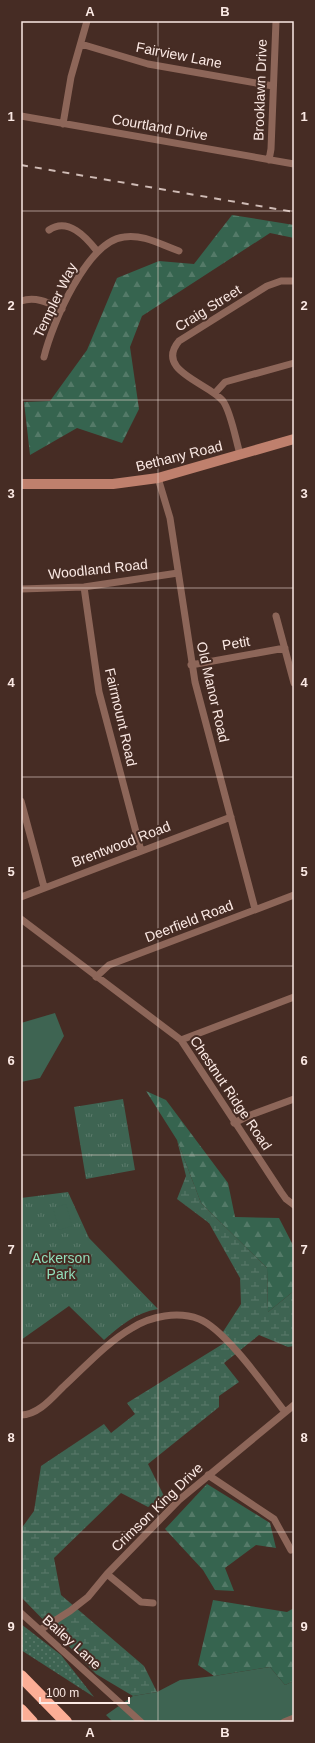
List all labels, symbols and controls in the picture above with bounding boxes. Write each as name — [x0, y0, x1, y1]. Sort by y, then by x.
text: A — [85, 4, 95, 19]
text: B — [220, 4, 230, 19]
street label: Fairview Lane — [135, 39, 224, 71]
street label: Brooklawn Drive — [250, 39, 270, 141]
text: 1 — [7, 109, 15, 124]
text: 1 — [300, 109, 308, 124]
street label: Courtland Drive — [111, 111, 209, 143]
street label: Templer Way — [30, 260, 80, 340]
street label: Craig Street — [172, 281, 244, 335]
text: 2 — [7, 298, 15, 313]
text: 2 — [300, 298, 308, 313]
street label: Bethany Road — [134, 438, 224, 474]
text: 3 — [7, 486, 15, 501]
text: 3 — [300, 486, 308, 501]
street label: Woodland Road — [47, 556, 149, 582]
street label: Petit — [221, 633, 251, 653]
street label: Old Manor Road — [194, 640, 232, 744]
street label: Fairmount Road — [102, 666, 140, 768]
text: 4 — [7, 675, 15, 690]
text: 4 — [300, 675, 308, 690]
street label: Brentwood Road — [69, 818, 173, 870]
text: 5 — [7, 864, 15, 879]
text: 5 — [300, 864, 308, 879]
street label: Deerfield Road — [143, 897, 235, 945]
street label: Chestnut Ridge Road — [187, 1033, 275, 1153]
text: 6 — [7, 1053, 15, 1068]
text: 6 — [300, 1053, 308, 1068]
text: 7 — [7, 1242, 15, 1257]
text: 7 — [300, 1242, 308, 1257]
park label: Ackerson Park — [32, 1250, 90, 1282]
text: 8 — [7, 1430, 15, 1445]
text: 8 — [300, 1430, 308, 1445]
street label: Crimson King Drive — [108, 1459, 206, 1555]
street label: Bailey Lane — [39, 1612, 105, 1673]
text: 9 — [7, 1619, 15, 1634]
text: 9 — [300, 1619, 308, 1634]
scale bar — [40, 1679, 129, 1705]
text: 100 m — [46, 1686, 79, 1700]
text: A — [85, 1725, 95, 1740]
text: B — [220, 1725, 230, 1740]

